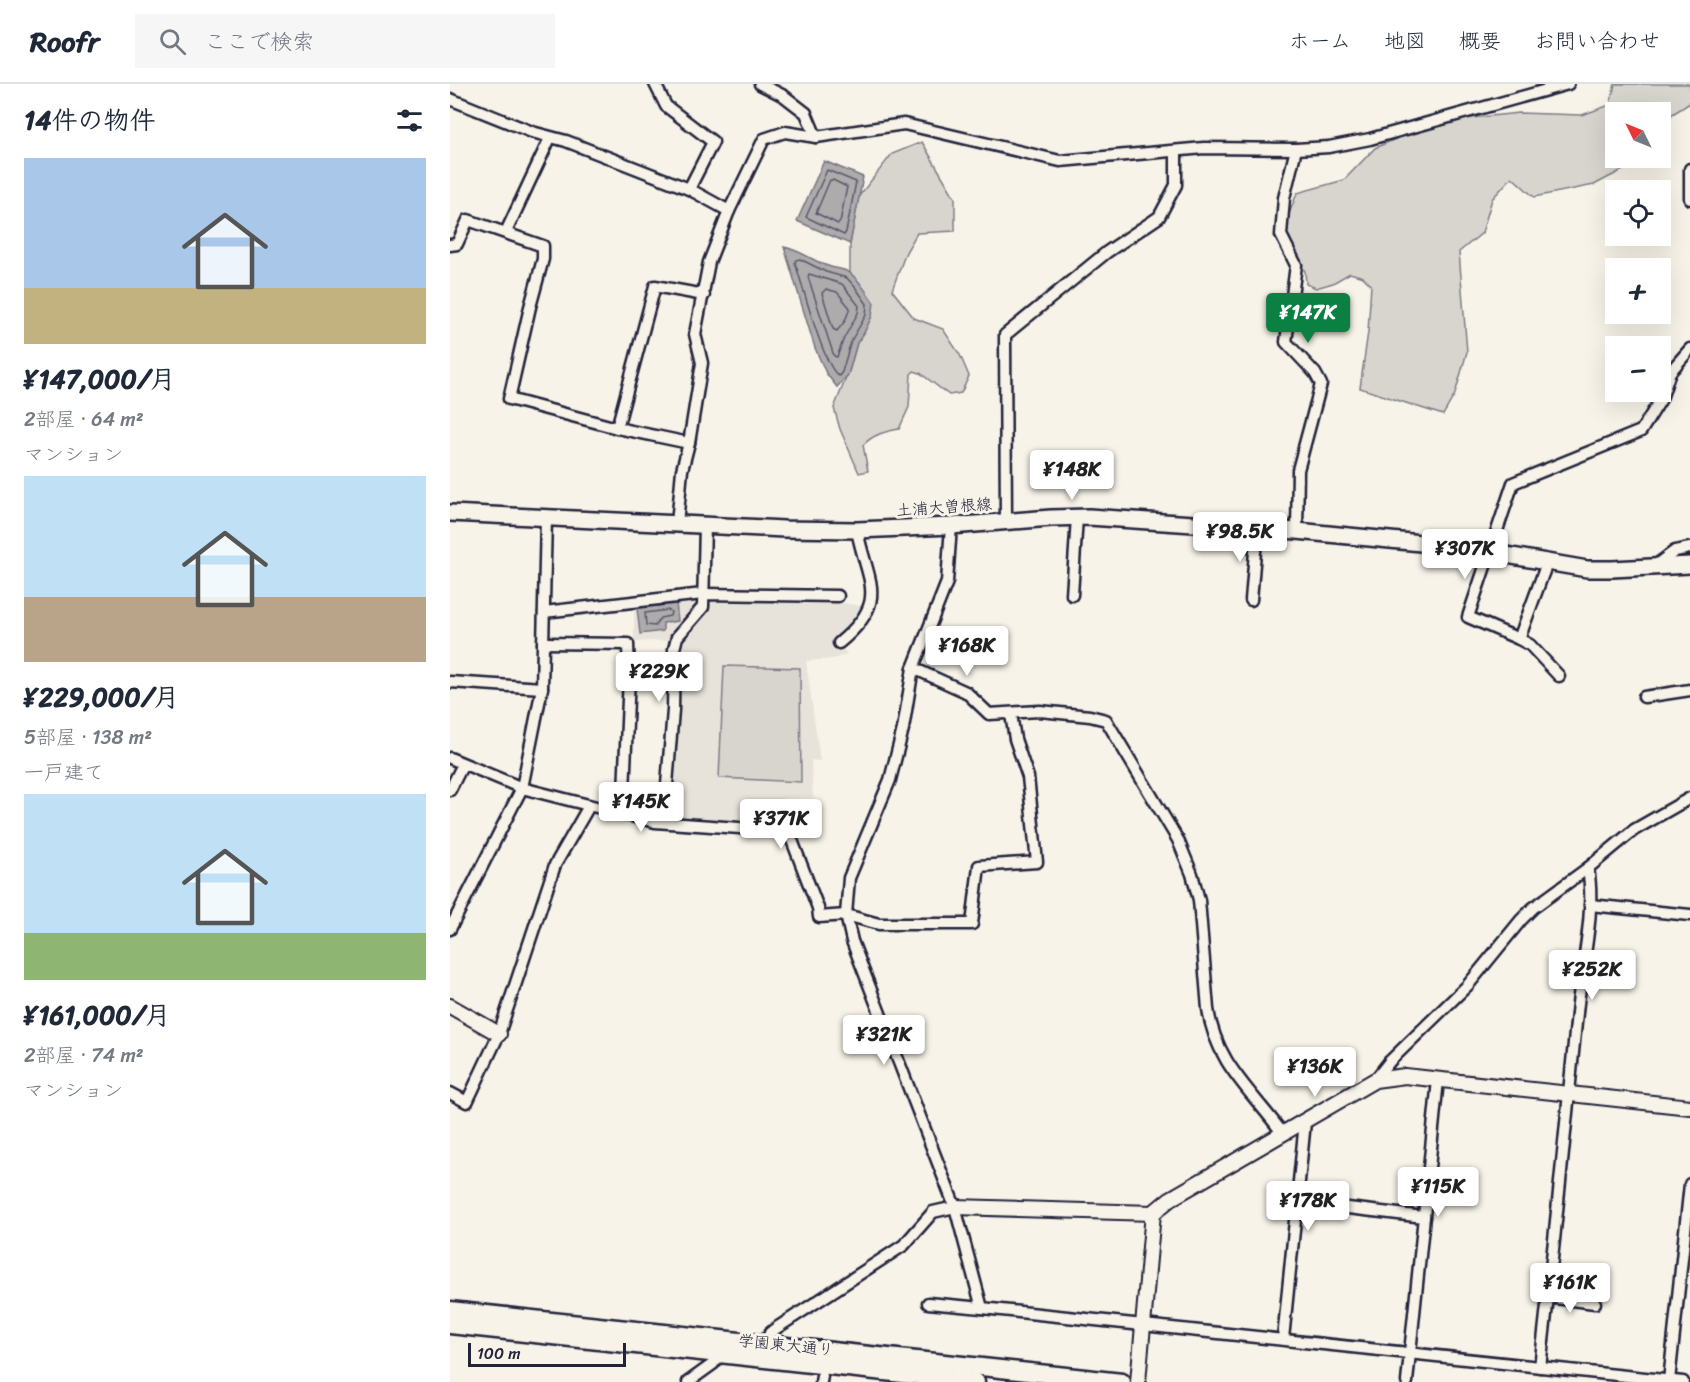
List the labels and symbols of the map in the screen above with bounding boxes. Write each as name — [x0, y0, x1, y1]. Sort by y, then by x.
north arrow — [1605, 102, 1671, 168]
pin: ¥147K — [1266, 293, 1350, 344]
pin: ¥148K — [1030, 450, 1114, 501]
street label: 土浦大曽根線 — [895, 489, 993, 525]
pin: ¥98.5K — [1191, 512, 1289, 563]
pin: ¥307K — [1423, 529, 1507, 580]
pin: ¥168K — [925, 626, 1009, 677]
pin: ¥229K — [617, 652, 701, 703]
pin: ¥145K — [599, 782, 683, 833]
pin: ¥371K — [739, 799, 823, 850]
pin: ¥252K — [1550, 950, 1634, 1001]
pin: ¥321K — [842, 1015, 926, 1066]
pin: ¥136K — [1273, 1047, 1357, 1098]
pin: ¥115K — [1396, 1167, 1480, 1218]
pin: ¥178K — [1266, 1181, 1350, 1232]
pin: ¥161K — [1528, 1263, 1612, 1314]
street label: 学園東大通り — [737, 1326, 835, 1364]
scale bar — [468, 1340, 626, 1368]

